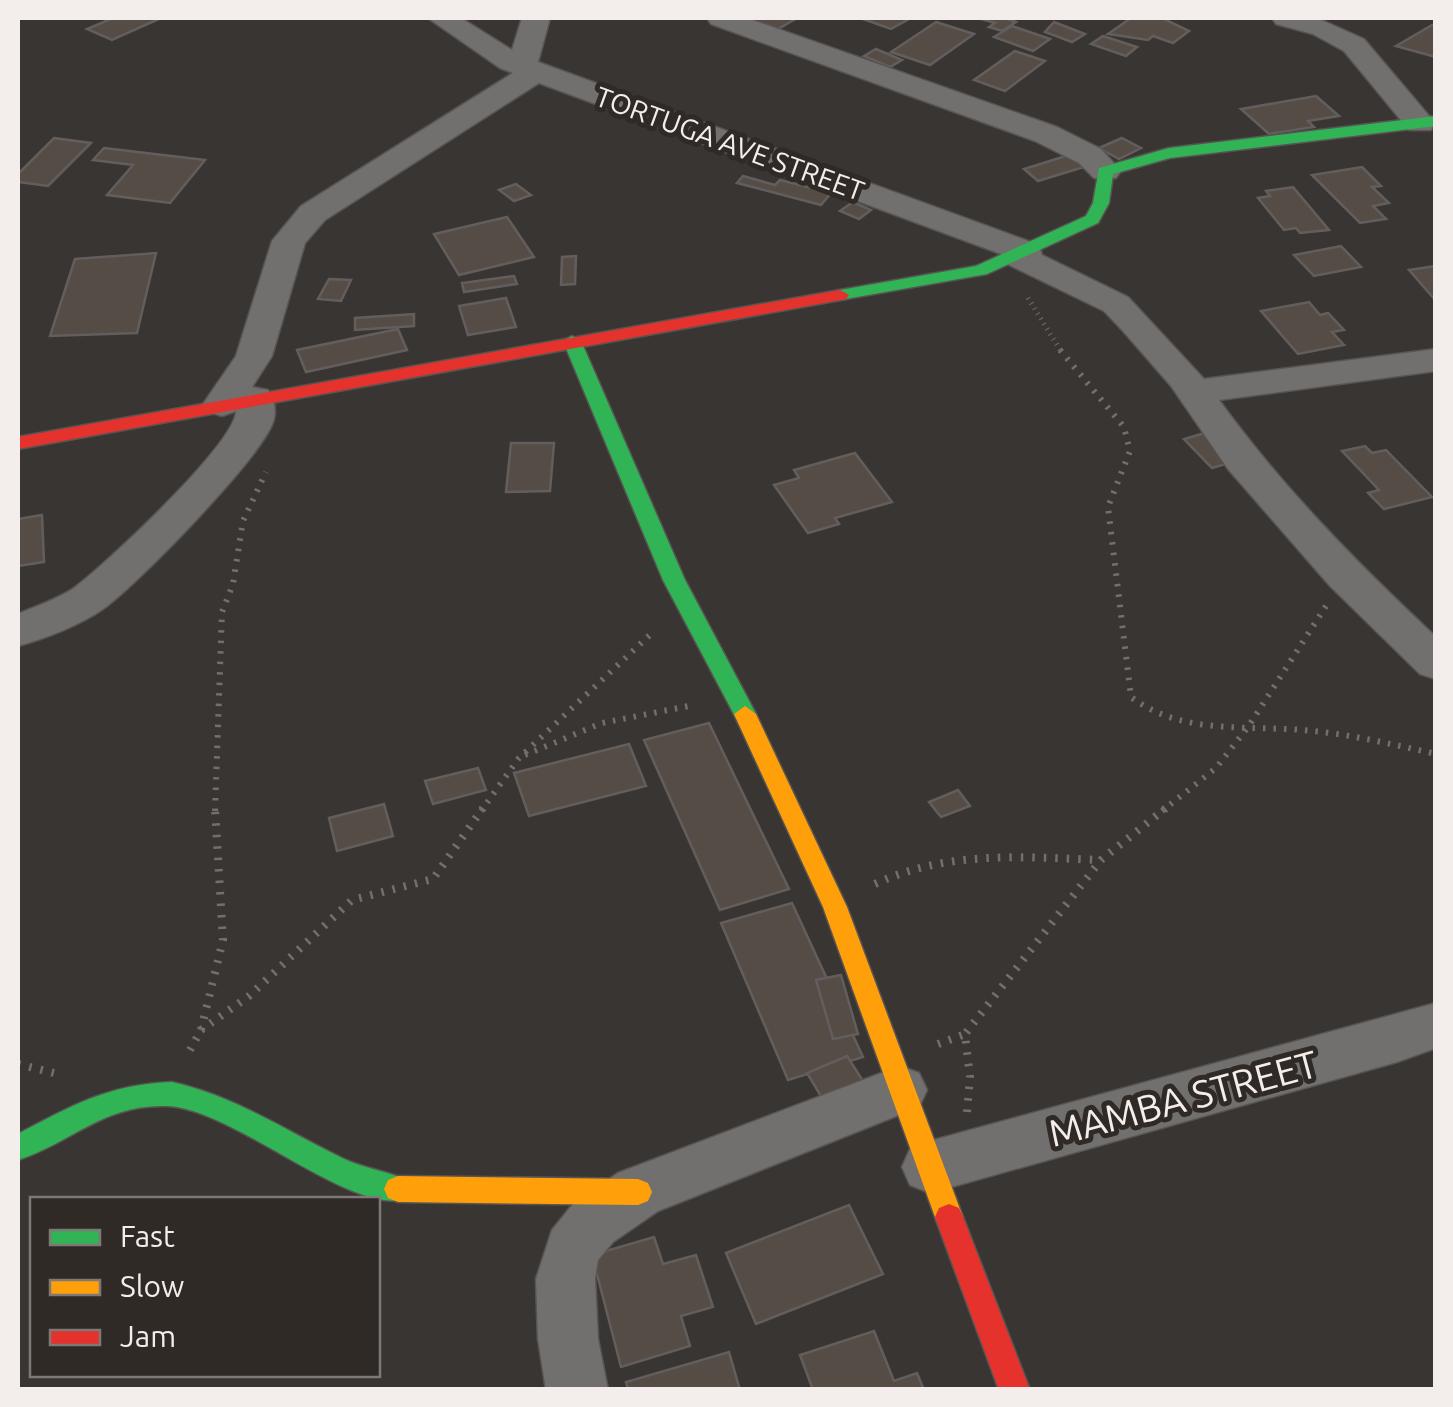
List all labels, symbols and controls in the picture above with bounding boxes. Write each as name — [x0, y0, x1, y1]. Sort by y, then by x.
street label: TORTUGA AVE STREET — [592, 80, 869, 206]
street label: MAMBA STREET — [1044, 1042, 1322, 1154]
legend — [30, 1197, 380, 1377]
text: Fast — [120, 1219, 175, 1253]
text: Slow — [120, 1269, 184, 1303]
text: Jam — [120, 1319, 176, 1353]

